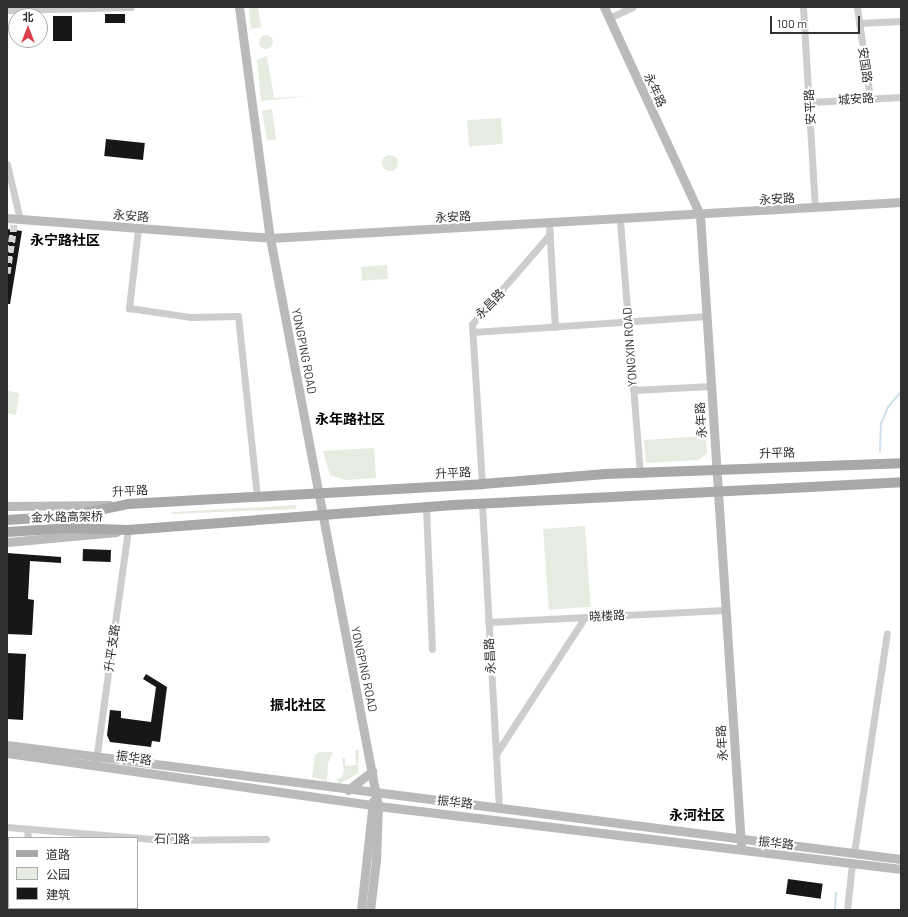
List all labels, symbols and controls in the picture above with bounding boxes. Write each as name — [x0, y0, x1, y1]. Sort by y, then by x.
north arrow — [8, 8, 48, 48]
scale bar — [772, 8, 862, 34]
text: 北 — [23, 10, 34, 23]
text: 100 m — [777, 16, 807, 30]
street label: 安国路 — [855, 46, 875, 84]
street label: 永年路 — [641, 71, 669, 109]
street label: 安平路 — [802, 89, 818, 125]
street label: 城安路 — [838, 91, 874, 107]
street label: 永安路 — [759, 191, 795, 207]
street label: 永安路 — [113, 208, 149, 224]
street label: 永安路 — [435, 209, 471, 225]
district label: 永宁路社区 — [30, 232, 100, 248]
street label: 永昌路 — [472, 286, 508, 322]
street label: YONGPING ROAD — [289, 307, 319, 395]
street label: YONGXIN ROAD — [620, 307, 640, 387]
street label: 永年路 — [693, 402, 709, 438]
district label: 永年路社区 — [315, 411, 385, 427]
street label: 升平路 — [759, 445, 795, 461]
street label: 升平路 — [435, 465, 471, 481]
street label: 升平路 — [112, 483, 148, 499]
street label: 金水路高架桥 — [31, 509, 103, 525]
street label: 晓楼路 — [589, 608, 625, 624]
street label: 升平支路 — [102, 623, 122, 673]
street label: YONGPING ROAD — [348, 625, 380, 713]
street label: 永昌路 — [482, 638, 498, 674]
district label: 振北社区 — [270, 697, 326, 713]
street label: 永年路 — [714, 725, 730, 761]
street label: 振华路 — [115, 748, 153, 768]
street label: 振华路 — [436, 793, 474, 811]
district label: 永河社区 — [669, 807, 725, 823]
street label: 石门路 — [154, 831, 190, 847]
street label: 振华路 — [757, 834, 795, 852]
legend — [8, 837, 138, 909]
text: 道路 — [46, 847, 70, 861]
text: 公园 — [46, 867, 70, 881]
text: 建筑 — [46, 887, 70, 901]

